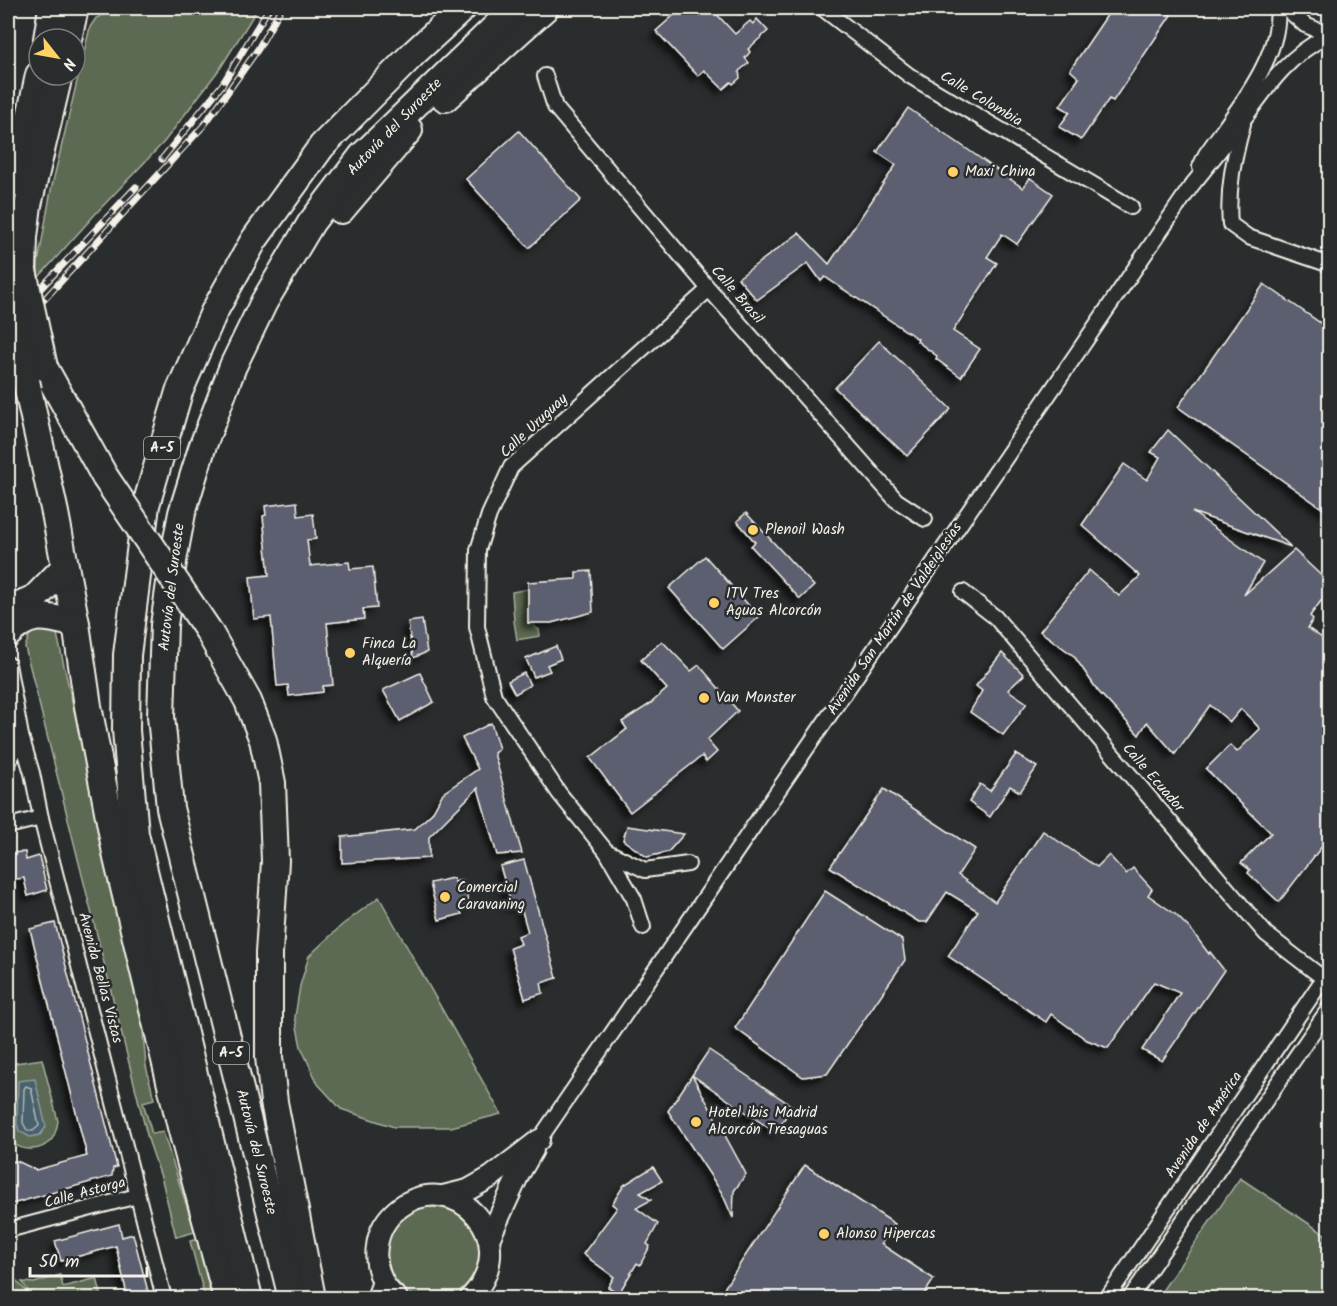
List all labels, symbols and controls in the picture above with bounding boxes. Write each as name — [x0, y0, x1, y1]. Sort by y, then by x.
north arrow — [27, 27, 87, 87]
text: N — [55, 53, 82, 75]
street label: Calle Colombia — [935, 65, 1027, 133]
street label: Autovía del Suroeste — [342, 72, 448, 182]
place label: Maxi China — [965, 160, 1036, 184]
marker: Maxi China — [946, 165, 960, 179]
street label: Calle Brasil — [705, 260, 770, 330]
street label: Calle Uruguay — [494, 387, 574, 464]
road number: A-5 — [144, 437, 180, 459]
street label: Avenida San Martín de Valdeiglesias — [821, 517, 969, 720]
place label: Plenoil Wash — [765, 518, 845, 542]
street label: Autovía del Suroeste — [152, 522, 192, 652]
marker: Plenoil Wash — [746, 523, 760, 537]
place label: ITV Tres Aguas Alcorcón — [726, 582, 822, 623]
marker: ITV Tres Aguas Alcorcón — [707, 596, 721, 610]
place label: Finca La Alquería — [362, 632, 416, 673]
marker: Finca La Alquería — [343, 646, 357, 660]
place label: Van Monster — [716, 686, 797, 710]
marker: Van Monster — [697, 691, 711, 705]
street label: Calle Ecuador — [1116, 738, 1191, 819]
place label: Comercial Caravaning — [457, 876, 525, 917]
marker: Comercial Caravaning — [438, 890, 452, 904]
street label: Avenida Bellas Vistas — [71, 910, 129, 1047]
road number: A-5 — [213, 1042, 249, 1064]
street label: Avenida de América — [1159, 1067, 1249, 1183]
street label: Autovía del Suroeste — [229, 1087, 283, 1217]
place label: Hotel ibis Madrid Alcorcón Tresaguas — [708, 1101, 828, 1142]
marker: Hotel ibis Madrid Alcorcón Tresaguas — [689, 1115, 703, 1129]
street label: Calle Astorga — [42, 1171, 128, 1215]
place label: Alonso Hipercas — [836, 1222, 936, 1246]
marker: Alonso Hipercas — [817, 1227, 831, 1241]
scale bar — [30, 1240, 147, 1278]
text: 50 m — [39, 1248, 79, 1277]

